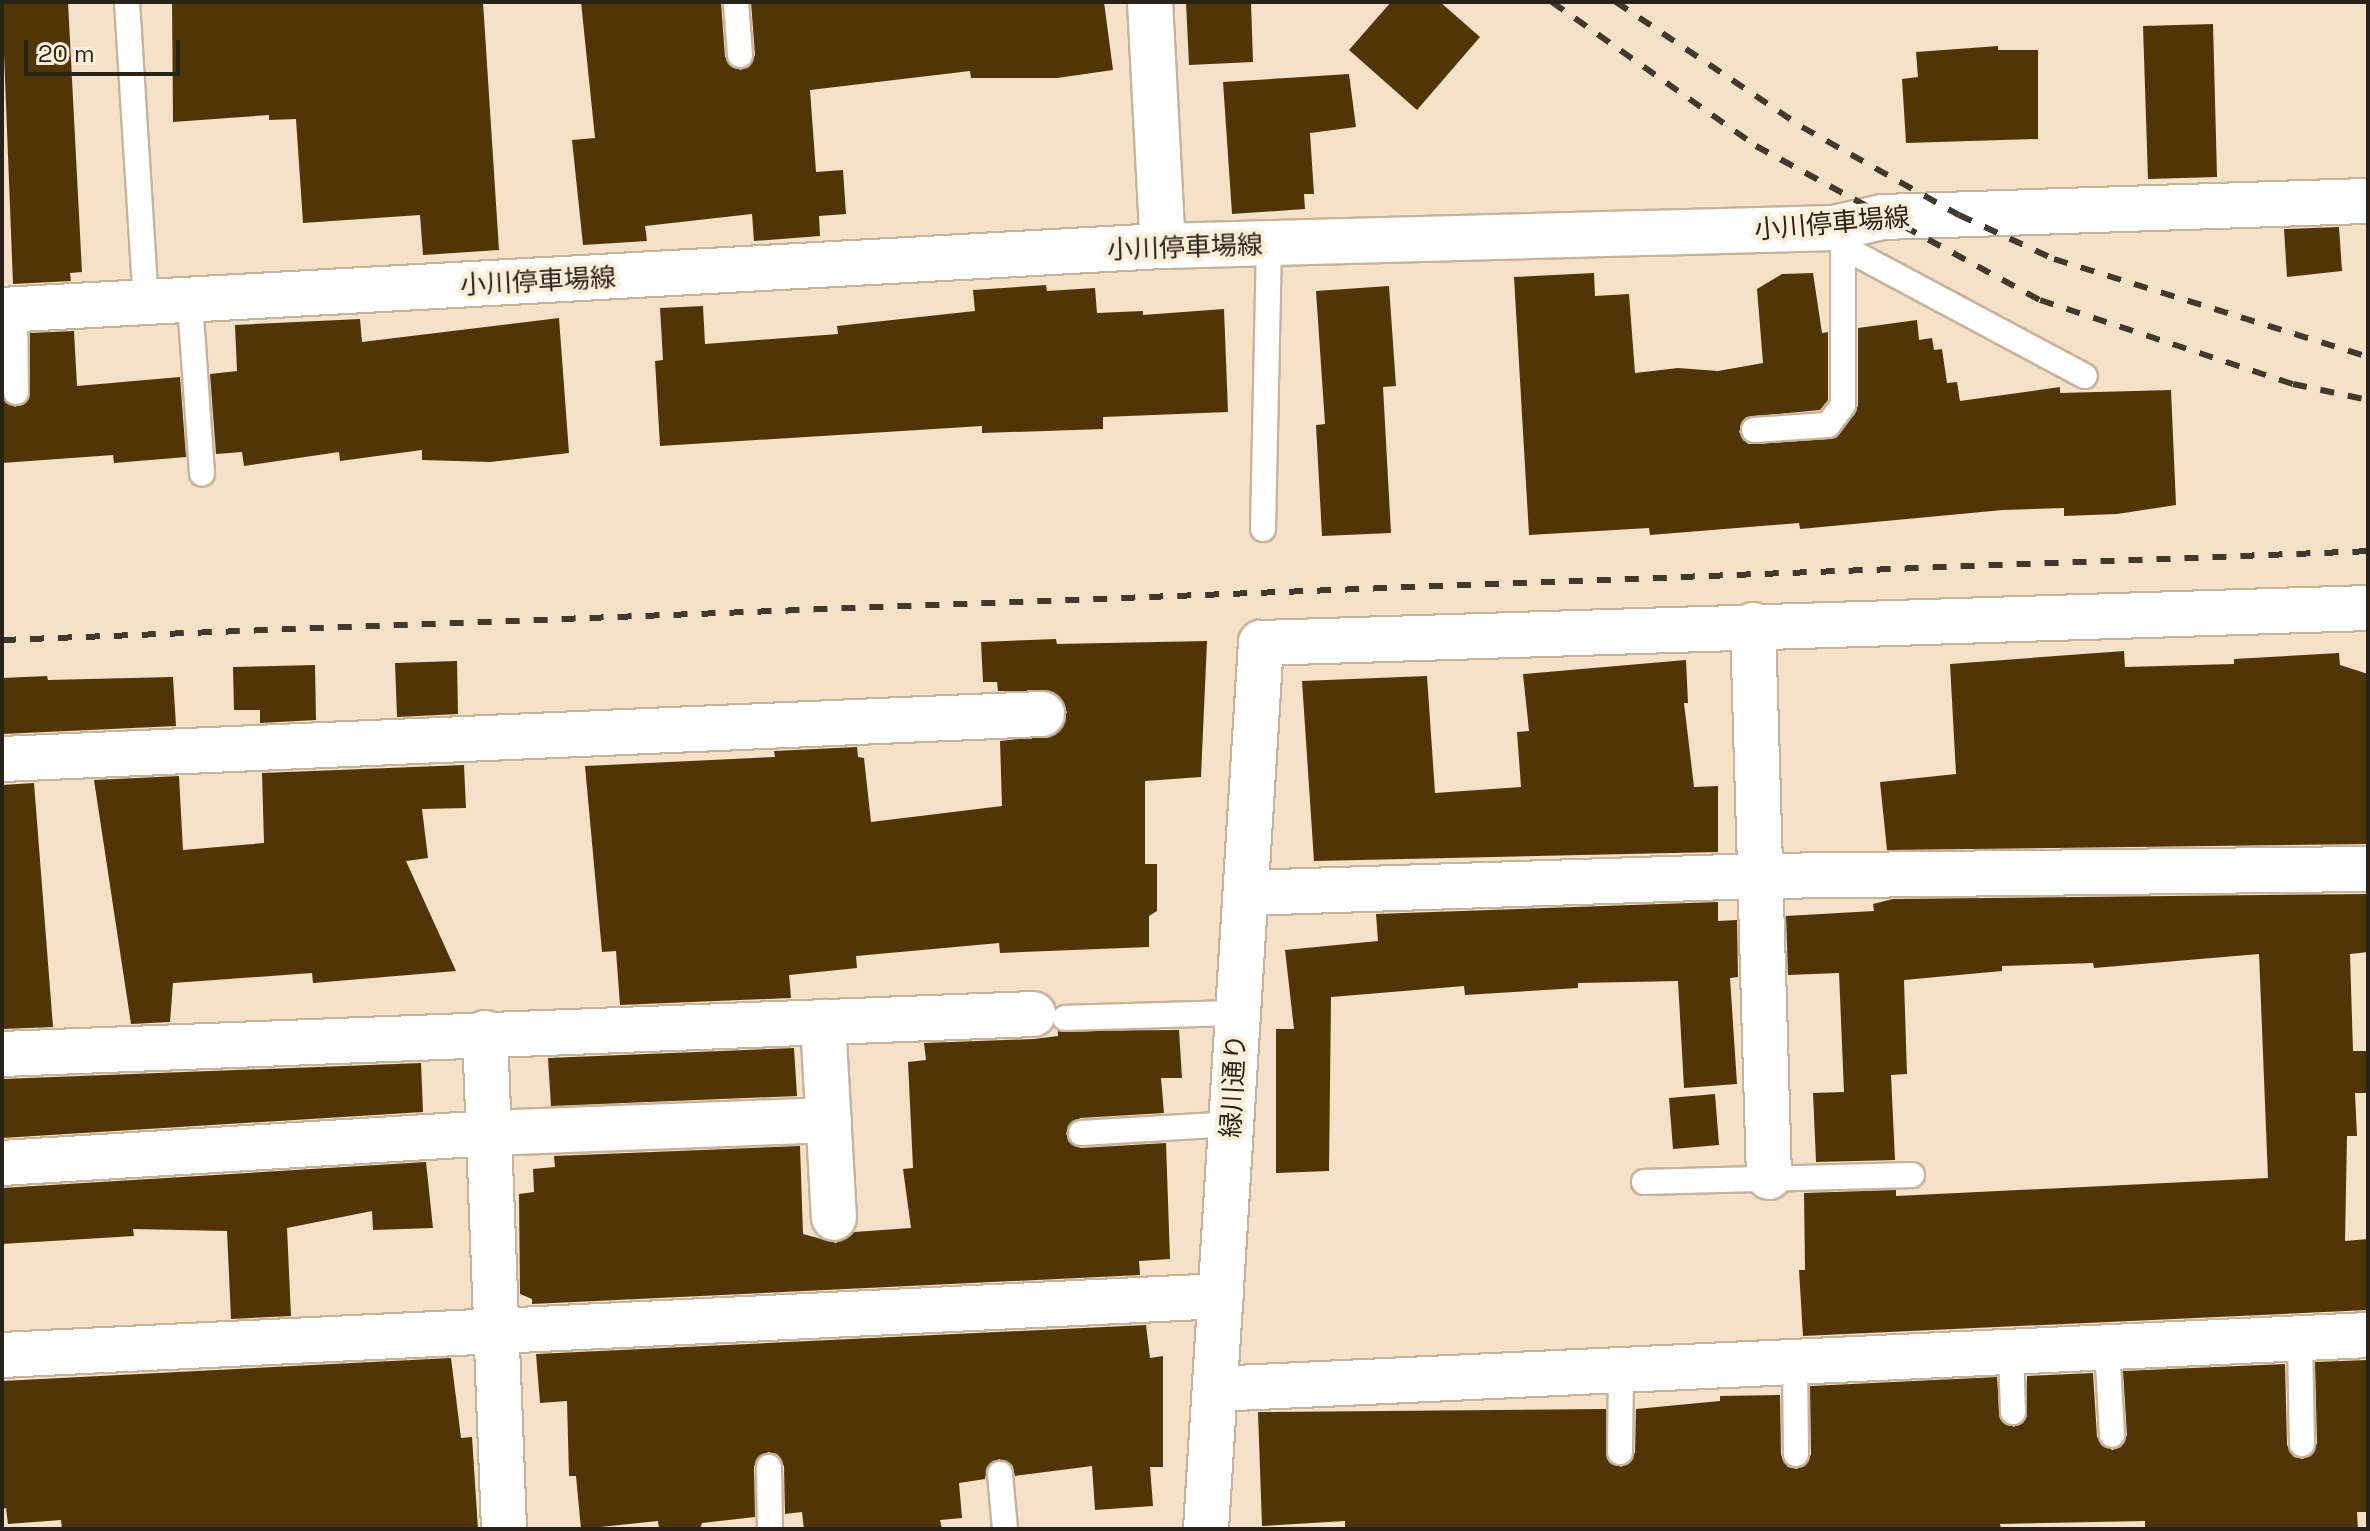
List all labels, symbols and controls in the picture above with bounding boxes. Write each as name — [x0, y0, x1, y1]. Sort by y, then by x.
scale bar — [28, 24, 184, 74]
text: 20 m — [38, 38, 95, 69]
street label: 小川停車場線 — [1753, 202, 1911, 246]
street label: 小川停車場線 — [1107, 230, 1263, 266]
street label: 小川停車場線 — [459, 262, 617, 302]
street label: 緑川通り — [1216, 1033, 1252, 1139]

